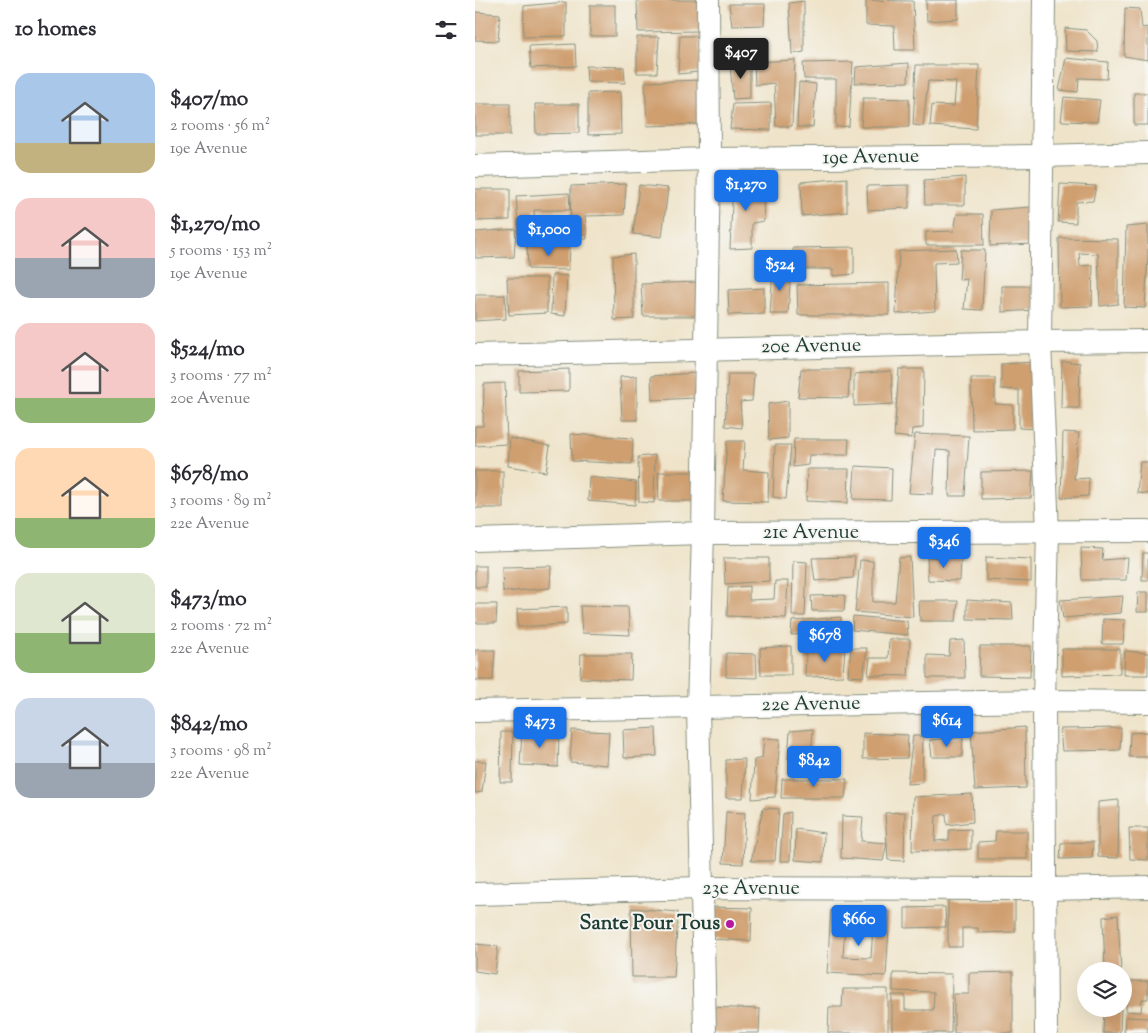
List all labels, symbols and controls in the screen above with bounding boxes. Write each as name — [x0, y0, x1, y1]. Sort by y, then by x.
text: 10 homes — [15, 15, 96, 45]
icon: filters — [432, 16, 460, 44]
pin: $407 — [711, 38, 771, 80]
text: $407 — [725, 42, 757, 65]
text: $407/mo — [170, 85, 248, 115]
icon: home — [55, 93, 115, 153]
text: 2 rooms · 56 m² — [170, 115, 270, 138]
text: 19e Avenue — [170, 138, 247, 161]
street label: 19e Avenue — [822, 143, 920, 173]
pin: $1,270 — [705, 170, 787, 212]
text: $1,270 — [725, 174, 767, 197]
text: $1,270/mo — [170, 210, 260, 240]
pin: $1,000 — [508, 214, 590, 257]
icon: home — [55, 218, 115, 278]
text: $1,000 — [528, 219, 570, 242]
text: 5 rooms · 153 m² — [170, 240, 272, 263]
pin: $524 — [750, 250, 810, 292]
text: $524 — [765, 254, 795, 277]
text: 19e Avenue — [170, 263, 247, 286]
street label: 20e Avenue — [761, 332, 861, 362]
text: $524/mo — [170, 335, 245, 365]
icon: home — [55, 343, 115, 403]
text: 3 rooms · 77 m² — [170, 365, 272, 388]
text: 20e Avenue — [170, 388, 250, 411]
text: $678/mo — [170, 460, 248, 490]
icon: home — [55, 468, 115, 528]
text: 3 rooms · 89 m² — [170, 490, 272, 513]
text: 22e Avenue — [170, 513, 249, 536]
street label: 21e Avenue — [763, 519, 859, 548]
pin: $346 — [914, 526, 974, 569]
text: $346 — [929, 531, 959, 554]
text: $473/mo — [170, 585, 247, 615]
icon: home — [55, 593, 115, 653]
text: 2 rooms · 72 m² — [170, 615, 272, 638]
pin: $678 — [795, 620, 855, 663]
text: $678 — [809, 625, 841, 648]
text: 22e Avenue — [170, 638, 249, 661]
street label: 22e Avenue — [761, 690, 861, 720]
pin: $473 — [510, 706, 570, 749]
pin: $614 — [917, 706, 977, 748]
text: $842/mo — [170, 710, 248, 740]
text: $614 — [932, 710, 962, 733]
text: $473 — [524, 711, 556, 734]
icon: home — [55, 718, 115, 778]
text: 3 rooms · 98 m² — [170, 740, 272, 763]
pin: $842 — [784, 746, 844, 788]
text: $842 — [798, 750, 830, 773]
text: 22e Avenue — [170, 763, 249, 786]
street label: 23e Avenue — [702, 875, 800, 904]
pin: $660 — [829, 904, 889, 947]
text: $660 — [843, 909, 875, 932]
place label: Sante Pour Tous — [580, 910, 720, 939]
marker: Sante Pour Tous — [724, 918, 736, 930]
map controls — [1077, 962, 1132, 1017]
button: layers — [1077, 962, 1132, 1017]

